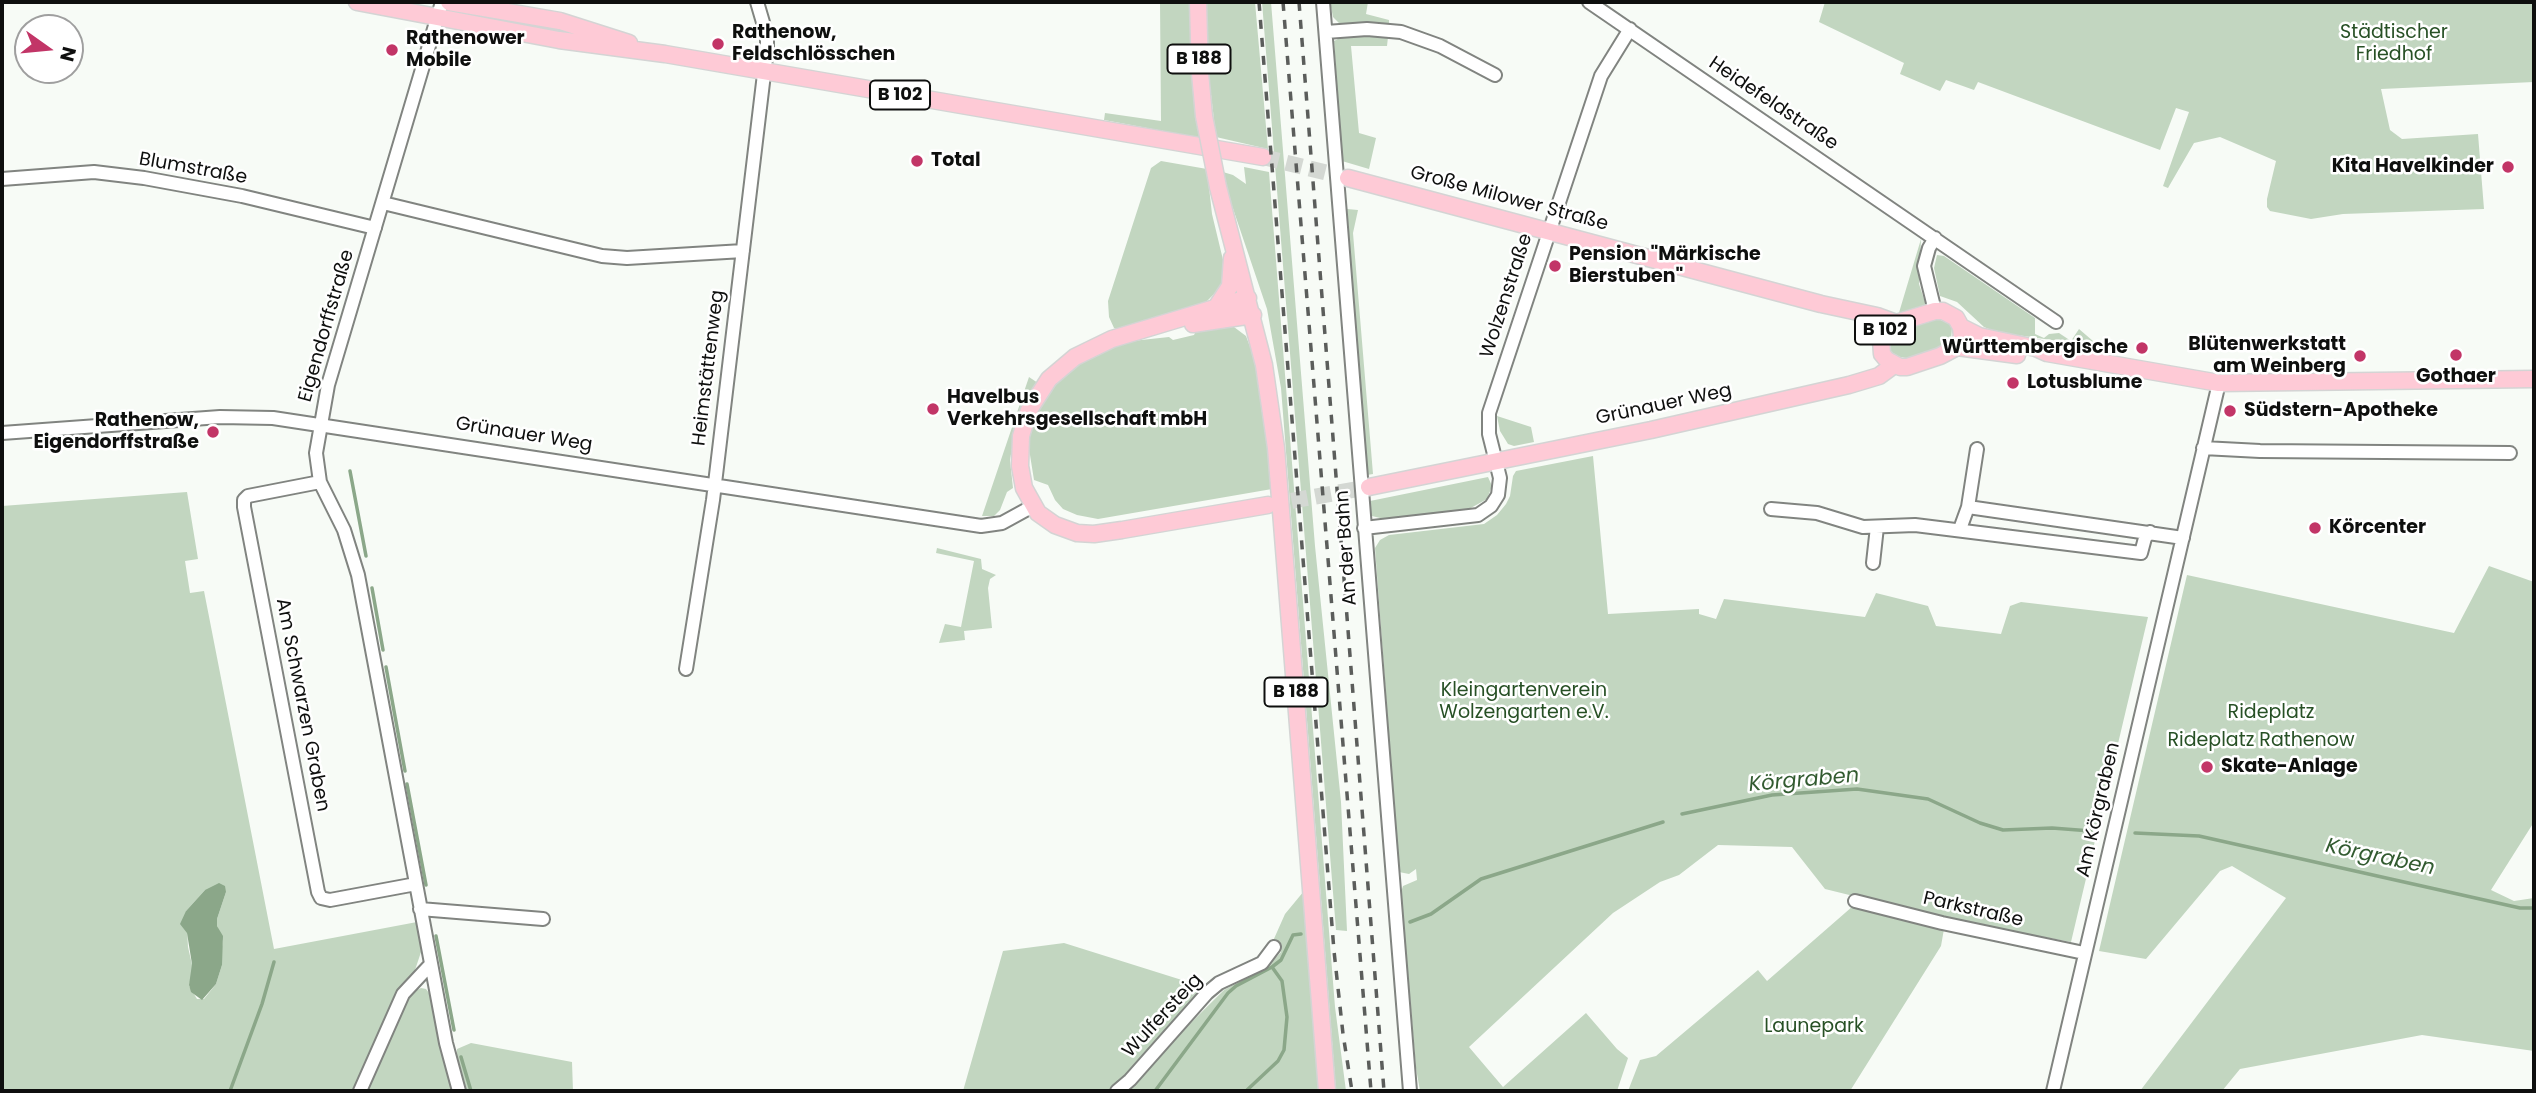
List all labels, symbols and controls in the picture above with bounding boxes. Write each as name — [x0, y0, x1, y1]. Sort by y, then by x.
north arrow — [14, 14, 84, 84]
place label: Rathenow, Feldschlösschen — [732, 22, 895, 66]
park label: Städtischer Friedhof — [2340, 22, 2448, 66]
place label: Rathenower Mobile — [406, 28, 525, 72]
marker: Rathenow, Feldschlösschen — [710, 36, 726, 52]
marker: Rathenower Mobile — [384, 42, 400, 58]
text: N — [53, 44, 83, 64]
road number: B 188 — [1168, 44, 1230, 74]
street label: Heidefeldstraße — [1704, 52, 1842, 156]
road number: B 102 — [870, 80, 930, 110]
street label: Blumstraße — [137, 148, 249, 190]
place label: Total — [931, 150, 981, 172]
marker: Total — [909, 153, 925, 169]
place label: Kita Havelkinder — [2332, 156, 2494, 178]
marker: Kita Havelkinder — [2500, 159, 2516, 175]
street label: Große Milower Straße — [1408, 162, 1610, 236]
street label: Wolzenstraße — [1476, 231, 1538, 361]
place label: Pension "Märkische Bierstuben" — [1569, 244, 1761, 288]
street label: Eigendorffstraße — [294, 247, 360, 405]
marker: Pension "Märkische Bierstuben" — [1547, 258, 1563, 274]
street label: Heimstättenweg — [688, 289, 730, 447]
road number: B 102 — [1855, 316, 1915, 344]
place label: Blütenwerkstatt am Weinberg — [2188, 334, 2346, 378]
place label: Württembergische — [1942, 337, 2128, 359]
marker: Württembergische — [2134, 340, 2150, 356]
marker: Gothaer — [2448, 347, 2464, 363]
marker: Blütenwerkstatt am Weinberg — [2352, 348, 2368, 364]
place label: Gothaer — [2416, 366, 2496, 388]
place label: Lotusblume — [2027, 372, 2142, 394]
marker: Lotusblume — [2005, 375, 2021, 391]
street label: Grünauer Weg — [1594, 379, 1734, 431]
place label: Havelbus Verkehrsgesellschaft mbH — [947, 387, 1207, 431]
place label: Südstern-Apotheke — [2244, 400, 2438, 422]
marker: Havelbus Verkehrsgesellschaft mbH — [925, 401, 941, 417]
marker: Südstern-Apotheke — [2222, 403, 2238, 419]
place label: Rathenow, Eigendorffstraße — [33, 410, 199, 454]
street label: Grünauer Weg — [454, 413, 594, 457]
marker: Rathenow, Eigendorffstraße — [205, 424, 221, 440]
street label: An der Bahn — [1332, 490, 1362, 606]
place label: Körcenter — [2329, 517, 2426, 539]
marker: Körcenter — [2307, 520, 2323, 536]
street label: Am Schwarzen Graben — [270, 596, 334, 814]
road number: B 188 — [1264, 678, 1328, 706]
park label: Kleingartenverein Wolzengarten e.V. — [1439, 680, 1609, 724]
park label: Rideplatz — [2228, 702, 2314, 724]
park label: Rideplatz Rathenow — [2168, 730, 2354, 752]
street label: Am Körgraben — [2072, 740, 2126, 880]
place label: Skate-Anlage — [2221, 756, 2358, 778]
marker: Skate-Anlage — [2199, 759, 2215, 775]
water label: Körgraben — [1748, 764, 1860, 798]
water label: Körgraben — [2323, 834, 2437, 882]
street label: Parkstraße — [1921, 887, 2025, 933]
street label: Wulfersteig — [1118, 969, 1208, 1063]
park label: Launepark — [1764, 1016, 1864, 1038]

